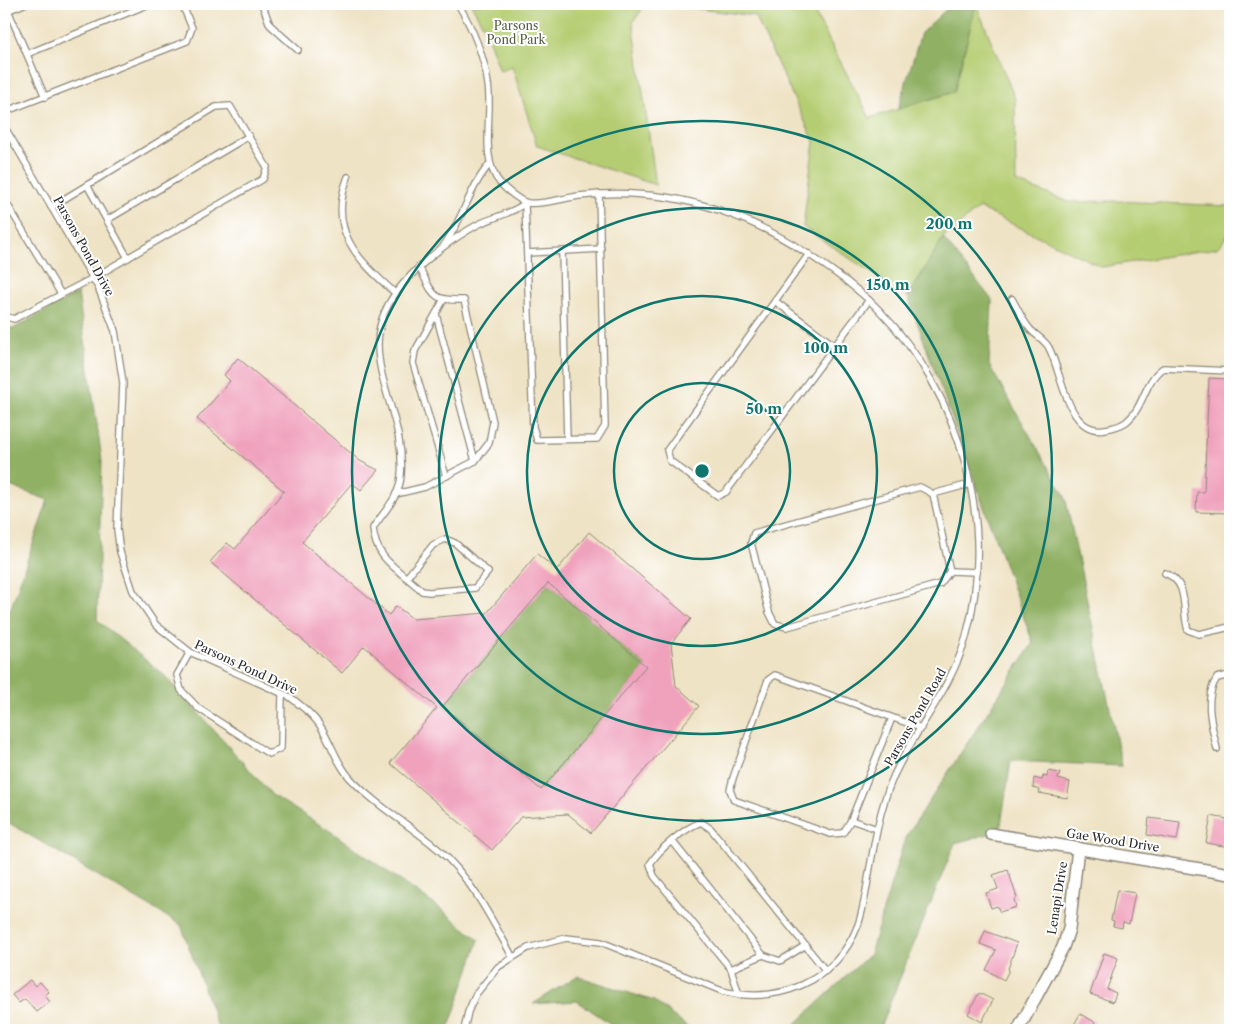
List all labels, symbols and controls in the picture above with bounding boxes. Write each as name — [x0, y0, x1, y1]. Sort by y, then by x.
park label: Parsons Pond Park — [486, 18, 547, 47]
street label: Parsons Pond Drive — [50, 193, 118, 299]
text: 200 m — [926, 214, 972, 233]
text: 150 m — [866, 275, 910, 294]
text: 100 m — [804, 338, 848, 357]
text: 50 m — [746, 399, 782, 418]
centre of rings — [693, 462, 711, 480]
street label: Parsons Pond Drive — [192, 637, 300, 698]
street label: Parsons Pond Road — [881, 665, 949, 769]
street label: Gae Wood Drive — [1065, 825, 1161, 855]
street label: Lenapi Drive — [1044, 860, 1070, 936]

